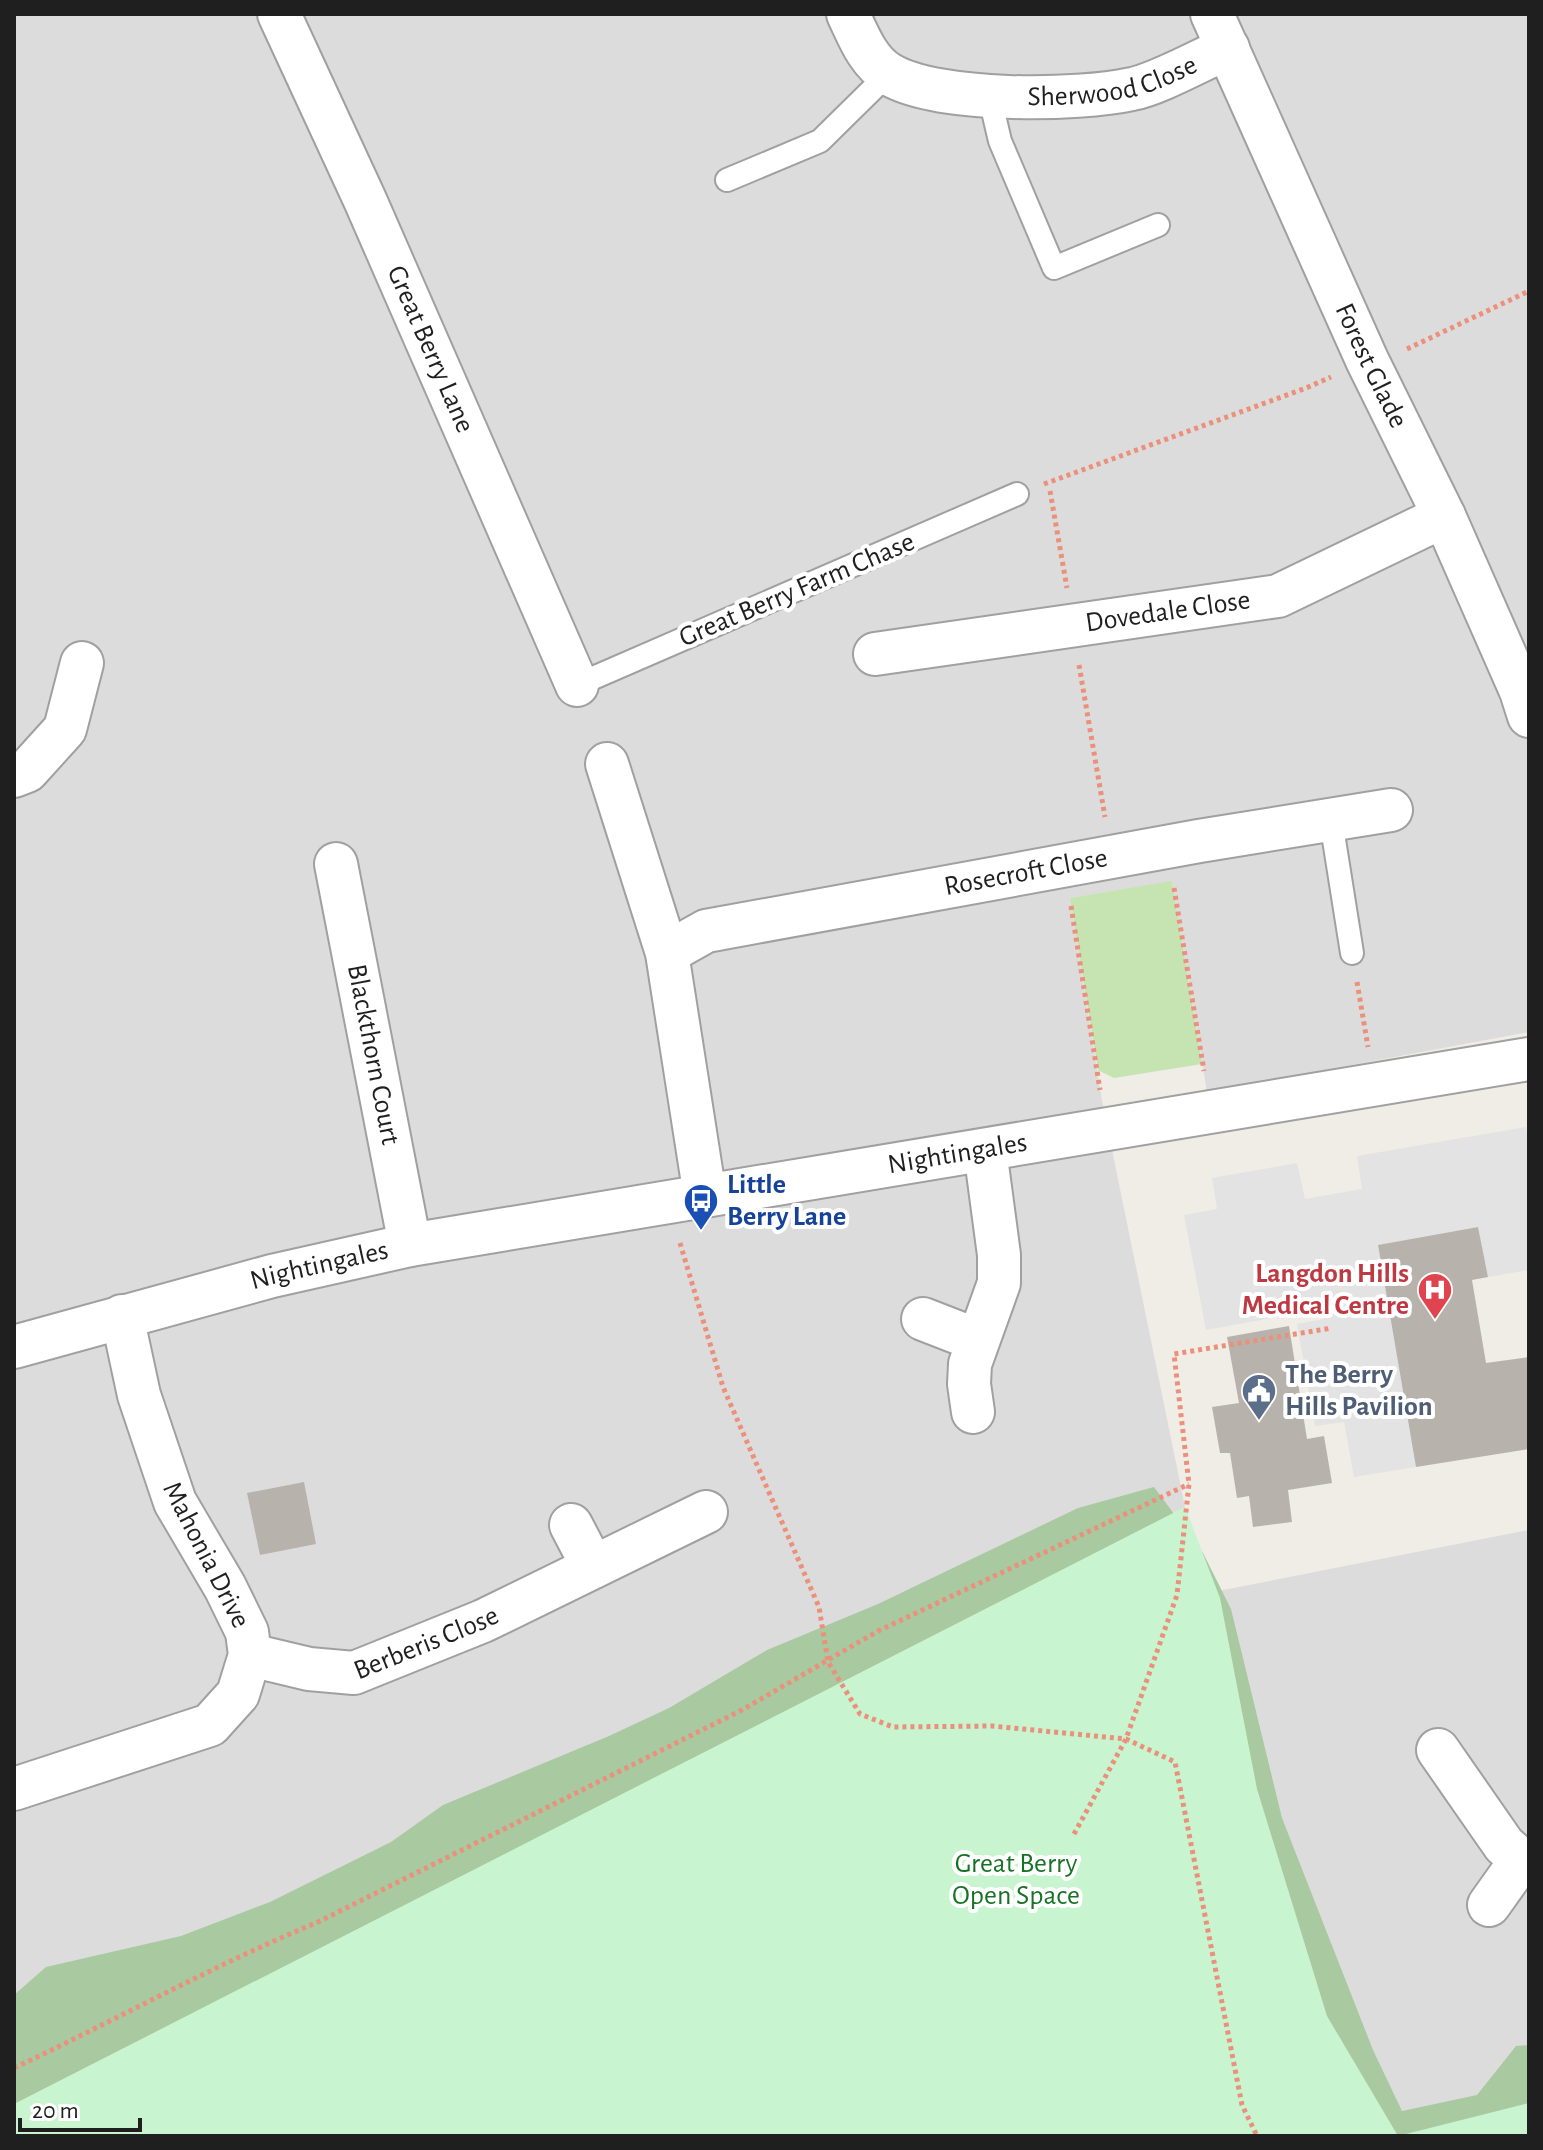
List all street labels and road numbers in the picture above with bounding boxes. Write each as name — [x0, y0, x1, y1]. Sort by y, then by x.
street label: Sherwood Close — [1027, 51, 1201, 111]
street label: Great Berry Lane — [382, 262, 479, 437]
street label: Forest Glade — [1330, 299, 1412, 433]
street label: Great Berry Farm Chase — [675, 528, 919, 652]
street label: Dovedale Close — [1084, 586, 1252, 638]
street label: Rosecroft Close — [942, 844, 1110, 901]
street label: Blackthorn Court — [342, 962, 404, 1147]
street label: Nightingales — [886, 1129, 1029, 1179]
street label: Nightingales — [247, 1236, 391, 1295]
street label: Mahonia Drive — [157, 1477, 255, 1633]
street label: Berberis Close — [350, 1601, 503, 1685]

